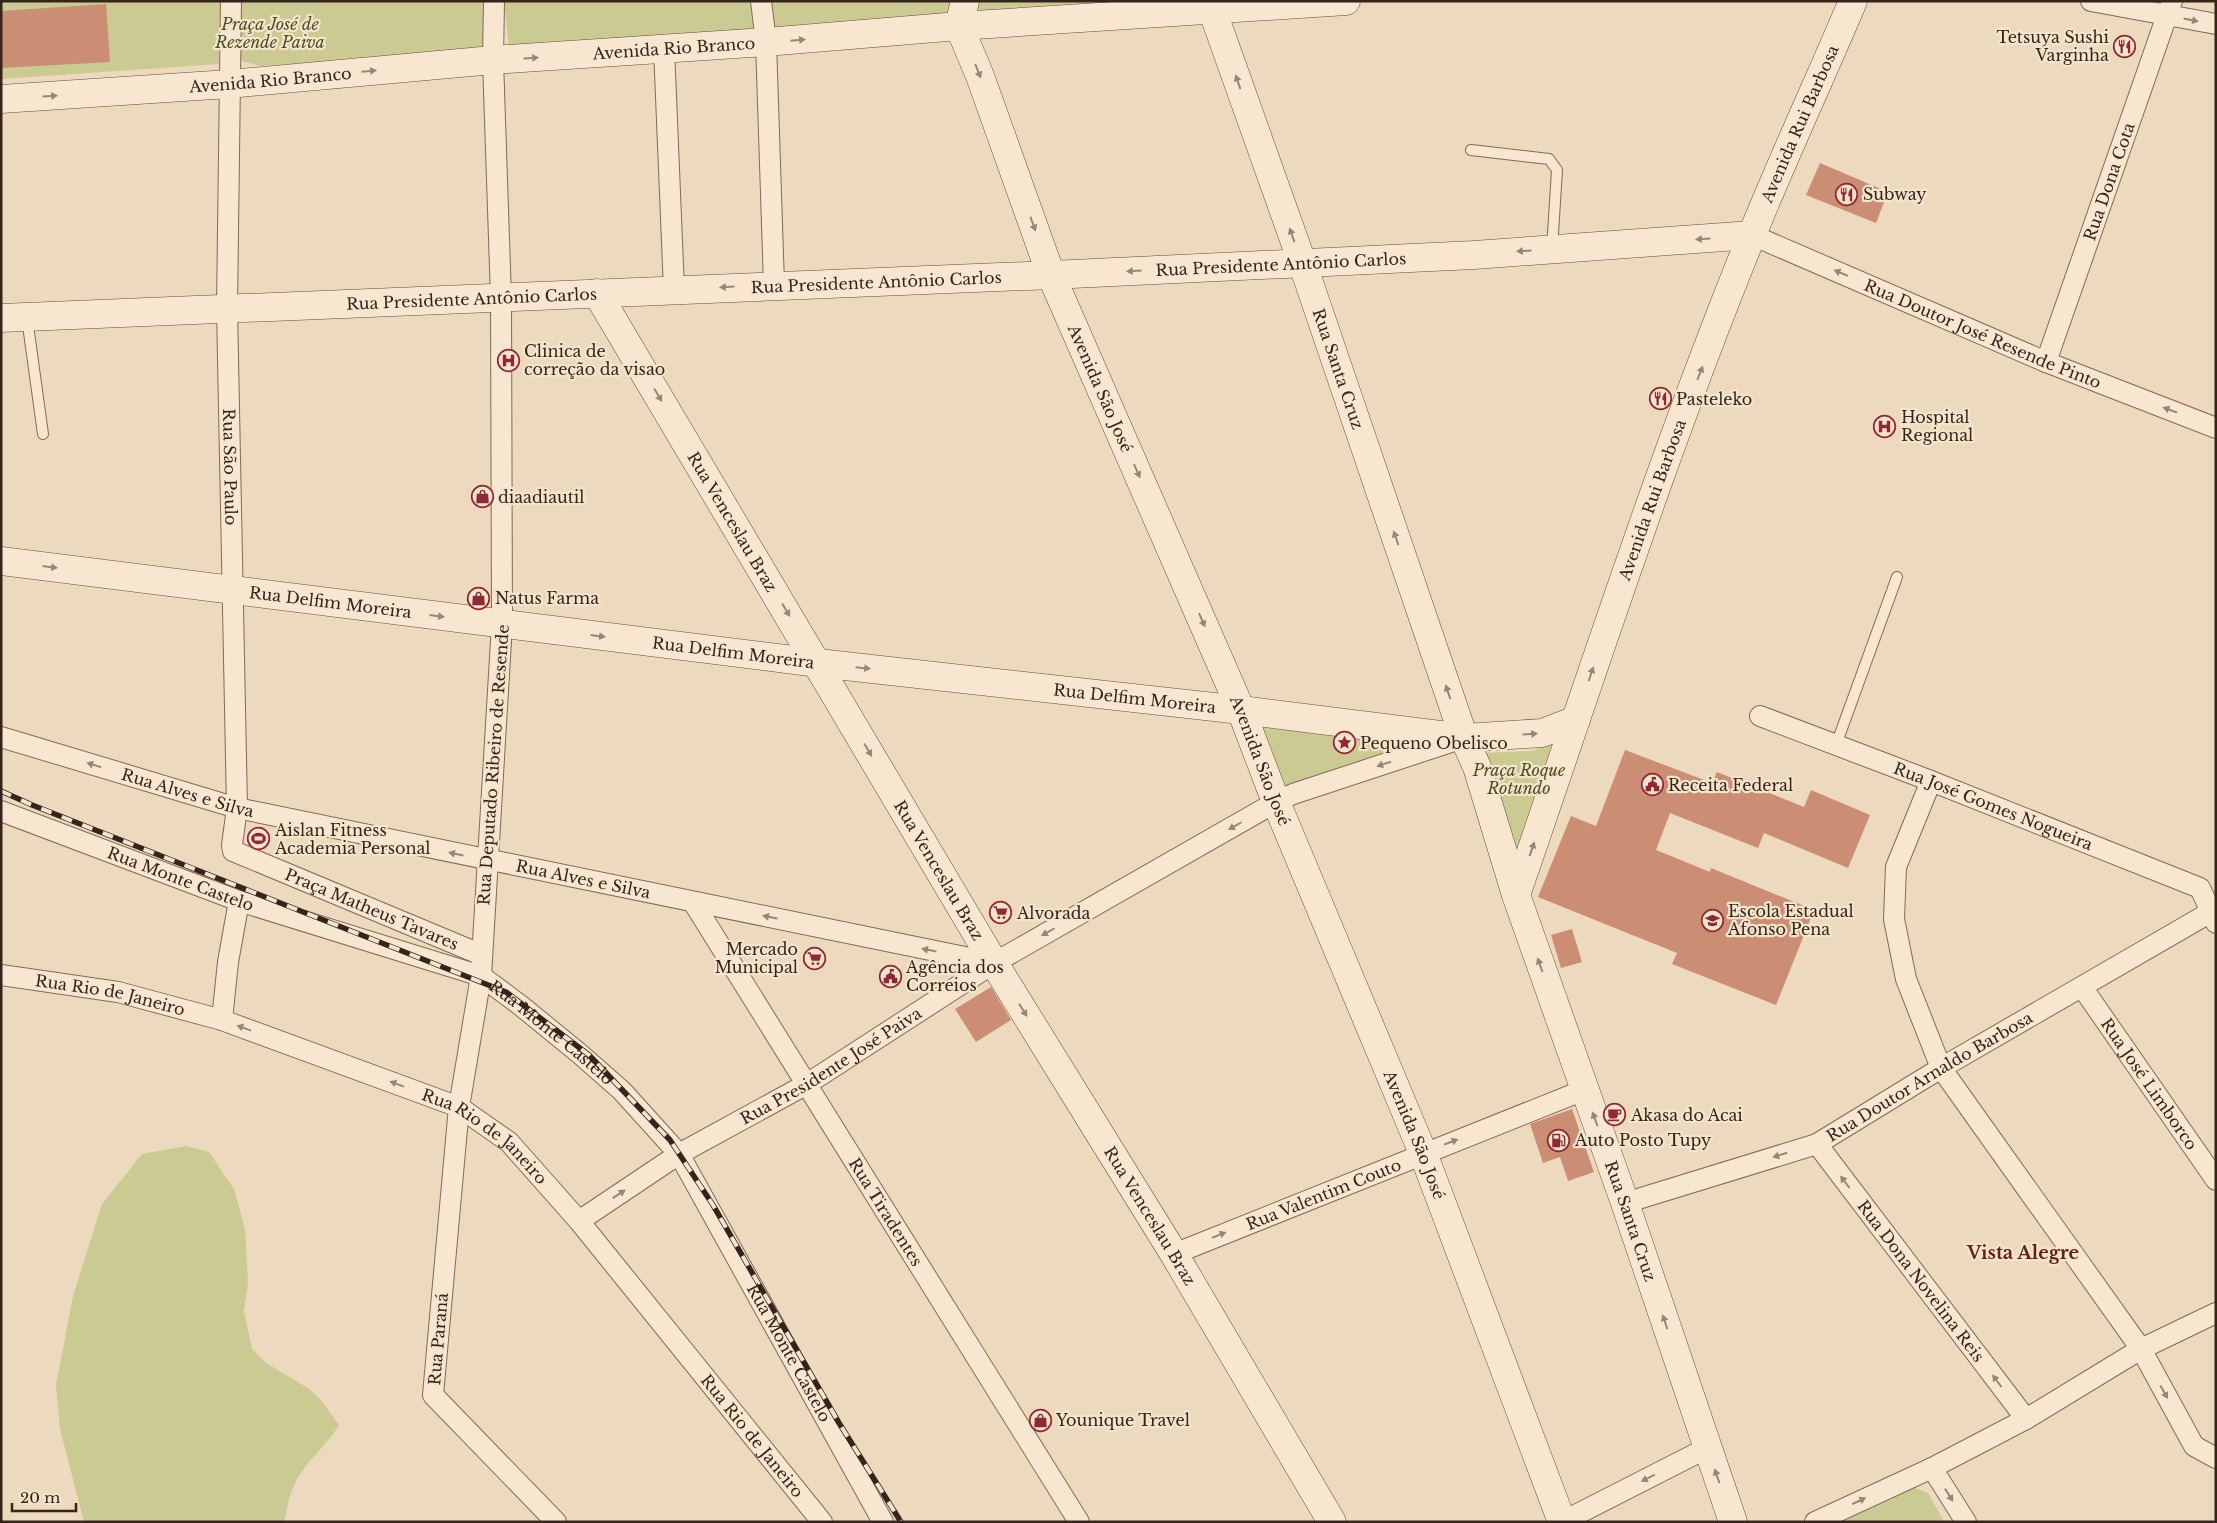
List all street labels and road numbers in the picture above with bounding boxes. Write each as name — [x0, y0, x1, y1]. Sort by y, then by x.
street label: Avenida Rio Branco — [591, 33, 756, 63]
street label: Avenida Rui Barbosa — [1756, 42, 1843, 207]
street label: Avenida Rio Branco — [188, 63, 352, 97]
street label: Rua Dona Cota — [2079, 120, 2139, 243]
street label: Rua Presidente Antônio Carlos — [1155, 248, 1407, 280]
street label: Rua Presidente Antônio Carlos — [750, 267, 1002, 297]
street label: Rua Doutor José Resende Pinto — [1861, 275, 2104, 392]
street label: Rua Presidente Antônio Carlos — [346, 284, 597, 314]
street label: Rua Santa Cruz — [1309, 306, 1368, 432]
street label: Avenida São José — [1063, 320, 1137, 456]
street label: Rua São Paulo — [219, 408, 241, 526]
street label: Avenida Rui Barbosa — [1614, 416, 1690, 584]
street label: Rua Venceslau Braz — [683, 448, 782, 596]
street label: Rua Delfim Moreira — [248, 582, 413, 622]
street label: Rua Deputado Ribeiro de Resende — [473, 624, 513, 906]
street label: Rua Delfim Moreira — [651, 632, 816, 672]
street label: Rua Delfim Moreira — [1052, 679, 1217, 717]
street label: Avenida São José — [1226, 692, 1295, 828]
street label: Rua José Gomes Nogueira — [1891, 758, 2096, 854]
street label: Rua Alves e Silva — [119, 764, 256, 821]
street label: Rua Venceslau Braz — [890, 797, 988, 944]
street label: Rua Monte Castelo — [105, 842, 256, 915]
street label: Rua Alves e Silva — [514, 855, 653, 902]
street label: Praça Matheus Tavares — [282, 864, 462, 954]
street label: Rua Rio de Janeiro — [34, 970, 187, 1020]
street label: Rua Monte Castelo — [485, 976, 618, 1089]
street label: Rua Presidente José Paiva — [737, 1003, 925, 1129]
street label: Rua Doutor Arnaldo Barbosa — [1823, 1007, 2036, 1146]
street label: Rua José Limborco — [2097, 1014, 2202, 1154]
street label: Avenida São José — [1379, 1066, 1450, 1202]
street label: Rua Rio de Janeiro — [419, 1084, 552, 1188]
street label: Rua Venceslau Braz — [1100, 1143, 1200, 1289]
street label: Rua Tiradentes — [845, 1154, 927, 1270]
street label: Rua Valentim Couto — [1243, 1154, 1404, 1234]
street label: Rua Santa Cruz — [1601, 1158, 1661, 1284]
street label: Rua Dona Novelina Reis — [1853, 1196, 1989, 1366]
street label: Rua Monte Castelo — [743, 1280, 835, 1425]
street label: Rua Paraná — [424, 1292, 452, 1386]
street label: Rua Rio de Janeiro — [697, 1370, 808, 1501]

